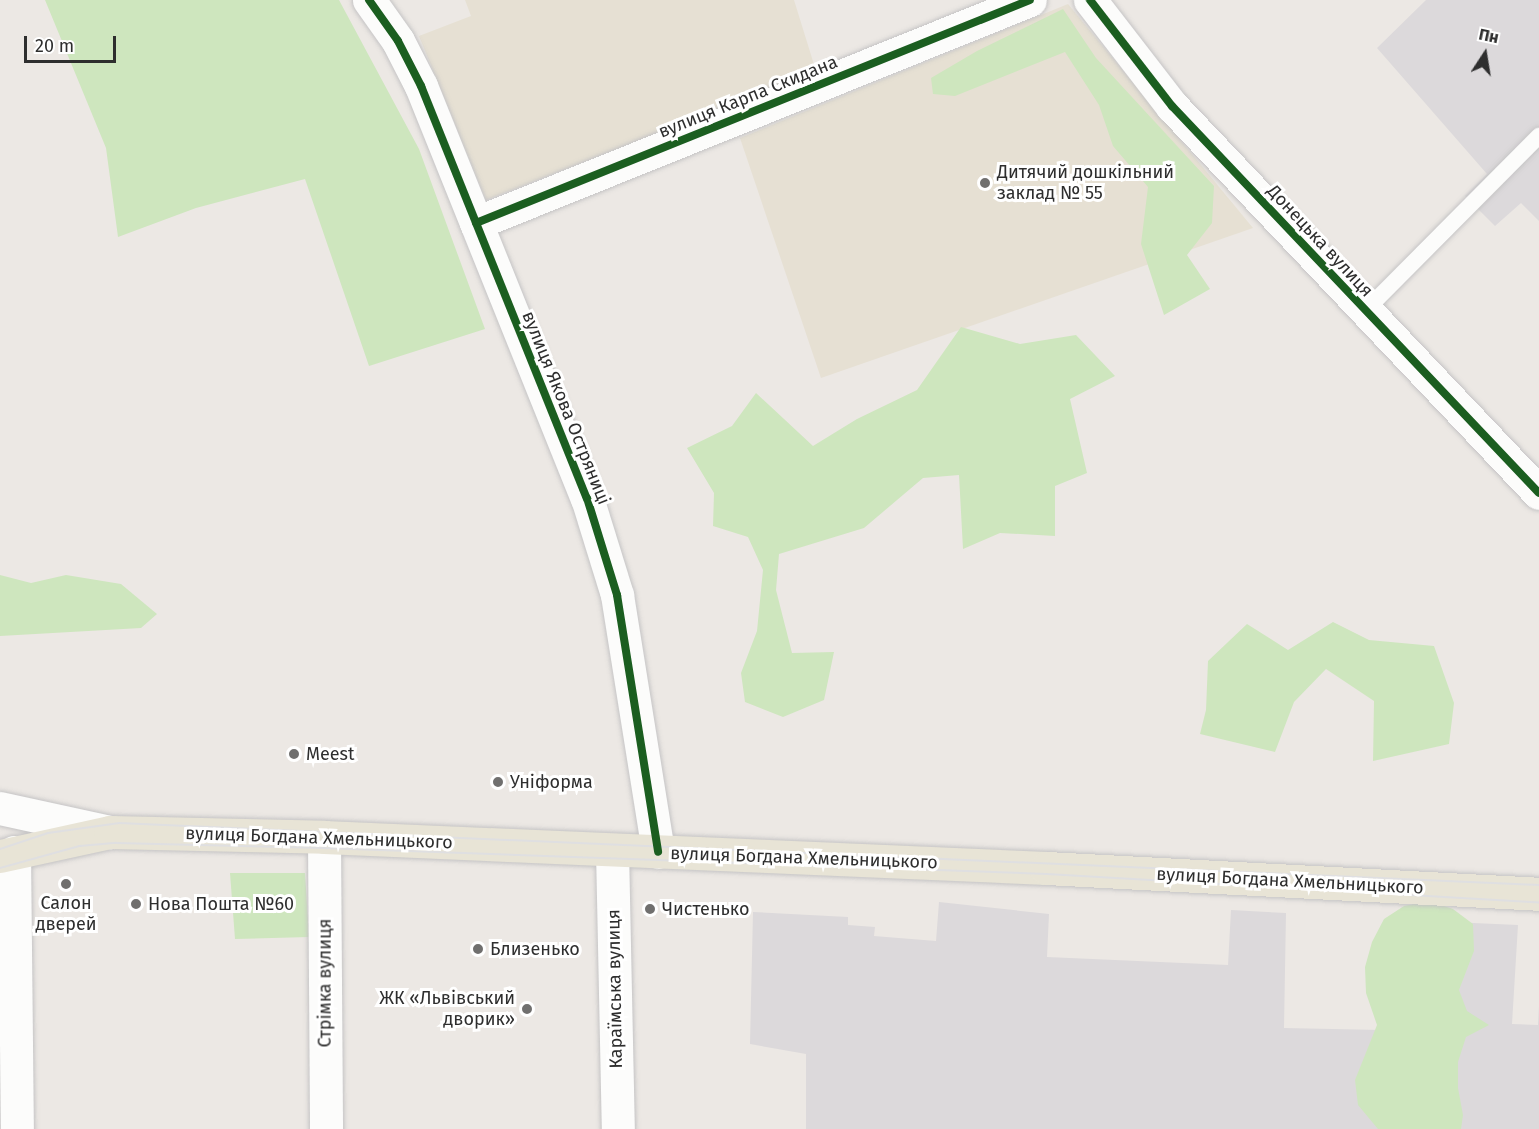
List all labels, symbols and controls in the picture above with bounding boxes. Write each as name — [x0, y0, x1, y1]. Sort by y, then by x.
scale bar — [27, 24, 118, 62]
north arrow — [1455, 24, 1515, 84]
text: Пн — [1477, 25, 1501, 47]
text: 20 m — [35, 35, 74, 57]
street label: вулиця Карпа Скидана — [655, 51, 841, 143]
place label: Дитячий дошкільний заклад № 55 — [997, 162, 1174, 204]
marker: Дитячий дошкільний заклад № 55 — [978, 176, 992, 190]
street label: Донецька вулиця — [1262, 180, 1378, 302]
street label: вулиця Якова Остряниці — [517, 308, 615, 508]
place label: Meest — [306, 743, 355, 765]
marker: Meest — [287, 747, 301, 761]
place label: Уніформа — [510, 771, 593, 793]
marker: Уніформа — [491, 775, 505, 789]
street label: вулиця Богдана Хмельницького — [185, 823, 453, 853]
street label: вулиця Богдана Хмельницького — [670, 843, 938, 873]
street label: вулиця Богдана Хмельницького — [1156, 863, 1424, 899]
marker: Салон дверей — [59, 877, 73, 891]
place label: Салон дверей — [35, 893, 97, 936]
place label: Нова Пошта №60 — [148, 893, 294, 915]
marker: Нова Пошта №60 — [129, 897, 143, 911]
place label: Чистенько — [662, 898, 750, 920]
marker: Чистенько — [643, 902, 657, 916]
street label: Караїмська вулиця — [603, 909, 627, 1069]
street label: Стрімка вулиця — [314, 919, 336, 1047]
place label: Близенько — [490, 938, 580, 960]
marker: Близенько — [471, 942, 485, 956]
place label: ЖК «Львівський дворик» — [379, 988, 515, 1030]
marker: ЖК «Львівський дворик» — [520, 1002, 534, 1016]

